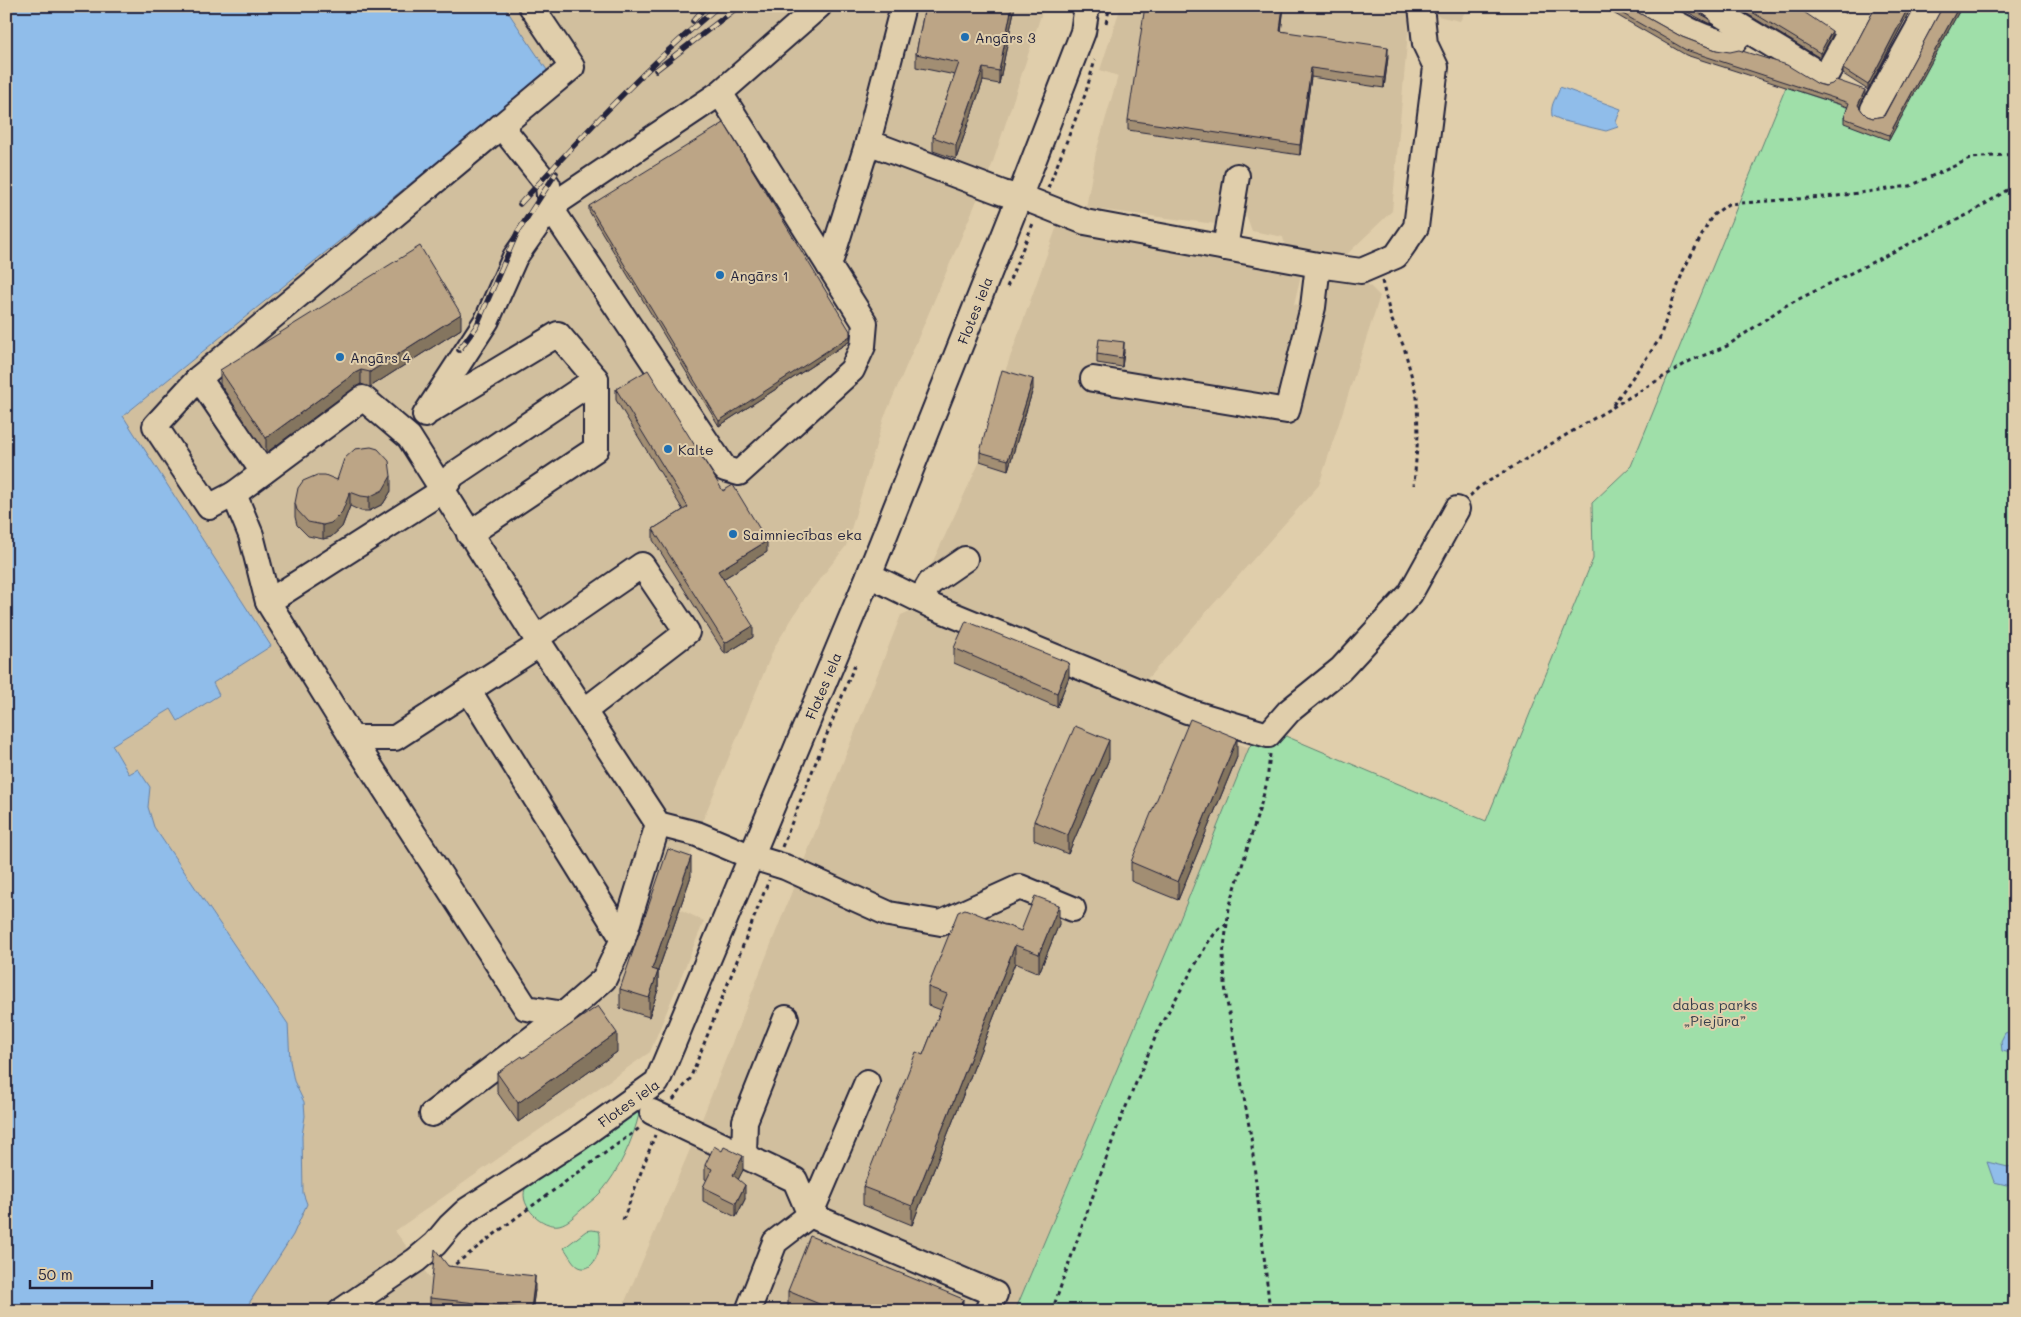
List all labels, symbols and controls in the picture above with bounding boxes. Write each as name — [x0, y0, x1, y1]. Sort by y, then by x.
place label: Angārs 3 — [975, 28, 1036, 47]
marker: Angārs 3 — [959, 31, 971, 43]
place label: Angārs 1 — [730, 266, 789, 285]
marker: Angārs 1 — [714, 269, 726, 281]
street label: Flotes iela — [952, 274, 996, 347]
place label: Angārs 4 — [350, 348, 412, 367]
marker: Angārs 4 — [334, 351, 346, 363]
place label: Kalte — [678, 440, 714, 459]
marker: Kalte — [662, 443, 674, 455]
place label: Saimniecības eka — [743, 525, 862, 544]
marker: Saimniecības eka — [727, 528, 739, 540]
street label: Flotes iela — [800, 649, 845, 722]
park label: dabas parks „Piejūra” — [1672, 995, 1758, 1030]
street label: Flotes iela — [594, 1074, 663, 1131]
scale bar — [30, 1257, 152, 1289]
text: 50 m — [38, 1264, 73, 1284]

